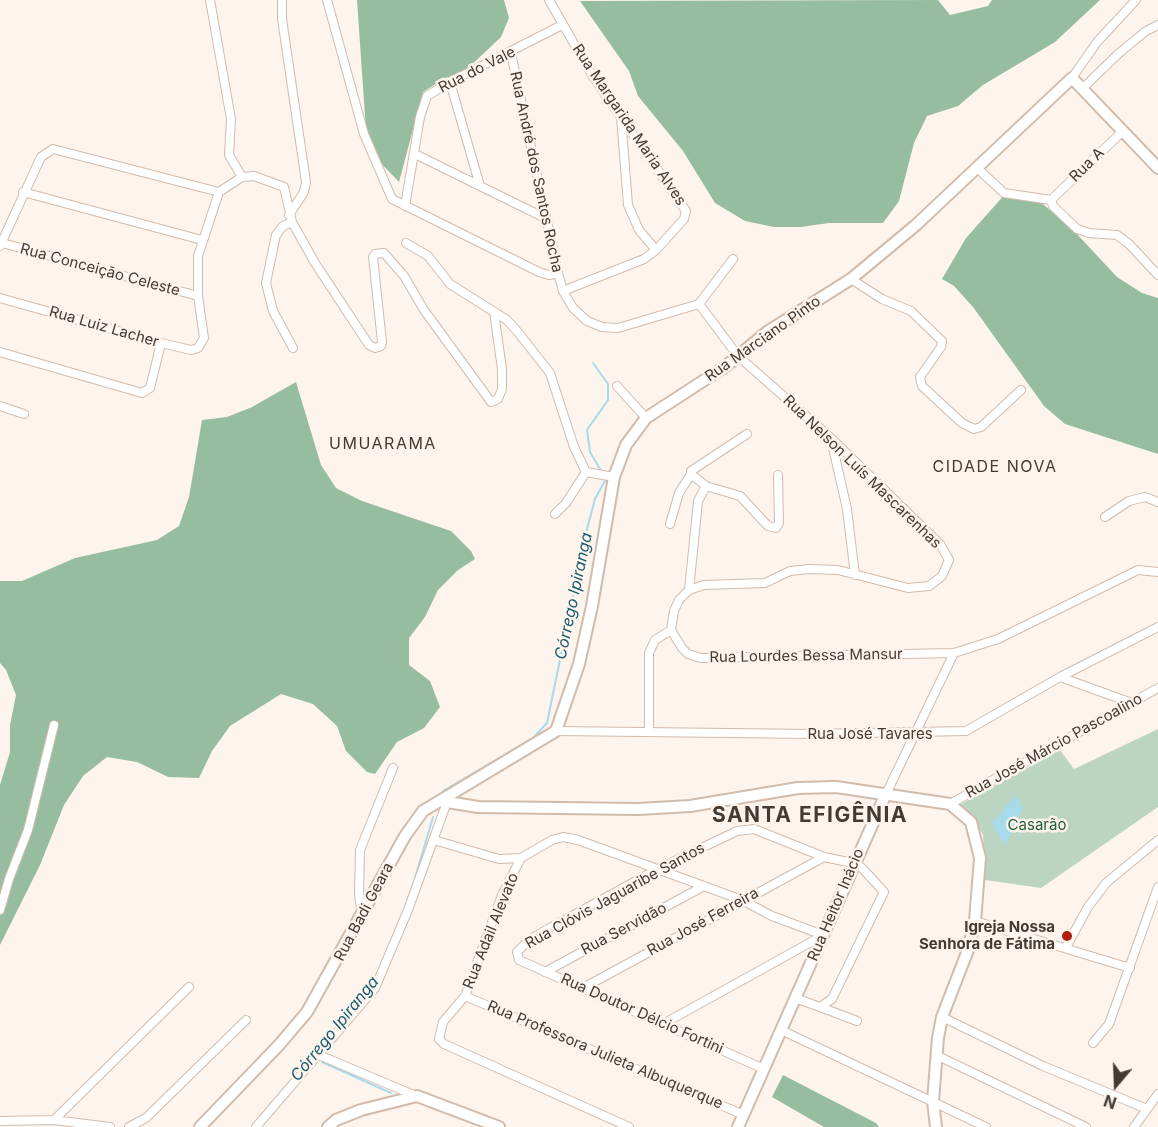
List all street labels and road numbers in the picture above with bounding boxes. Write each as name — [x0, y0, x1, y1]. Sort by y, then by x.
street label: Rua Margarida Maria Alves — [568, 41, 690, 209]
street label: Rua do Vale — [436, 43, 518, 97]
street label: Rua André dos Santos Rocha — [506, 70, 566, 274]
street label: Rua A — [1066, 144, 1108, 186]
street label: Rua Conceiçāo Celeste — [18, 240, 182, 300]
street label: Rua Marciano Pinto — [702, 292, 824, 386]
street label: Rua Luiz Lacher — [47, 303, 161, 351]
street label: Rua Nelson Luís Mascarenhas — [779, 391, 945, 553]
street label: Rua Lourdes Bessa Mansur — [709, 645, 903, 667]
street label: Rua José Márcio Pascoalino — [962, 690, 1146, 802]
street label: Rua José Tavares — [807, 725, 933, 743]
street label: Rua Clóvis Jaguaribe Santos — [522, 839, 708, 953]
street label: Rua Heitor Inácio — [804, 846, 868, 964]
street label: Rua Badi Geara — [330, 860, 398, 964]
street label: Rua Adail Alevato — [460, 870, 522, 992]
street label: Rua José Ferreira — [644, 884, 762, 960]
street label: Rua Servidão — [578, 899, 670, 959]
street label: Rua Doutor Délcio Fortini — [558, 970, 726, 1058]
street label: Rua Professora Julieta Albuquerque — [484, 997, 726, 1113]

